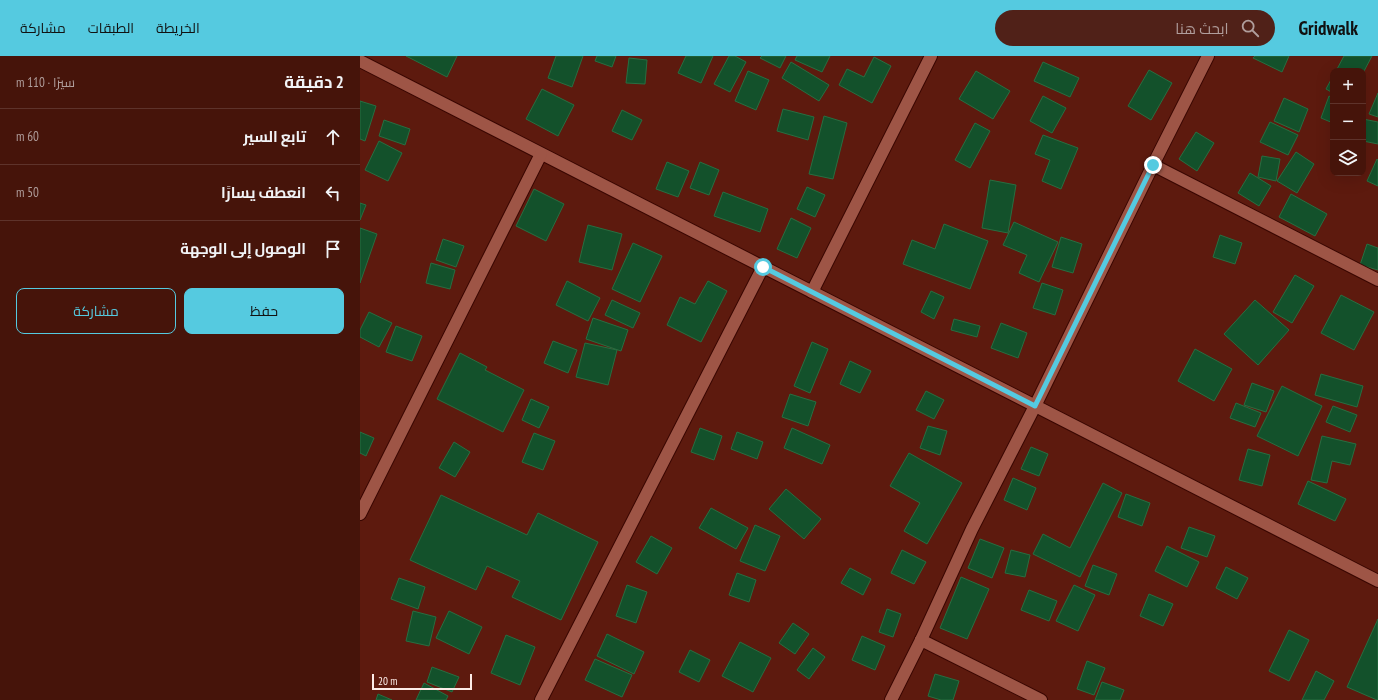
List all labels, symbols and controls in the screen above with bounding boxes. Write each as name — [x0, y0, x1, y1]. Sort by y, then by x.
search box — [995, 10, 1275, 46]
text: Gridwalk — [1299, 16, 1358, 40]
icon: search — [1239, 17, 1261, 39]
text: مشاركة — [20, 19, 66, 37]
text: الطبقات — [88, 19, 134, 37]
text: الخريطة — [156, 19, 200, 37]
text: ابحث هنا — [1175, 19, 1229, 38]
map controls — [1330, 68, 1366, 176]
button: + — [1330, 68, 1366, 104]
text: 2 دقيقة — [284, 71, 344, 93]
text: سيرًا · 110 m — [16, 74, 75, 91]
button: − — [1330, 104, 1366, 140]
icon: ahead — [322, 126, 344, 148]
text: تابع السير — [243, 127, 306, 146]
text: 60 m — [16, 128, 39, 145]
button: layers — [1330, 140, 1366, 176]
route end — [1144, 156, 1162, 174]
icon: left — [322, 182, 344, 204]
text: انعطف يسارًا — [221, 183, 306, 202]
text: 50 m — [16, 184, 39, 201]
icon: arrive — [322, 238, 344, 260]
text: الوصول إلى الوجهة — [180, 239, 306, 258]
route start — [754, 258, 772, 276]
button: مشاركة — [16, 288, 176, 334]
button: حفظ — [184, 288, 344, 334]
scale bar — [372, 672, 472, 691]
text: 20 m — [378, 674, 397, 688]

